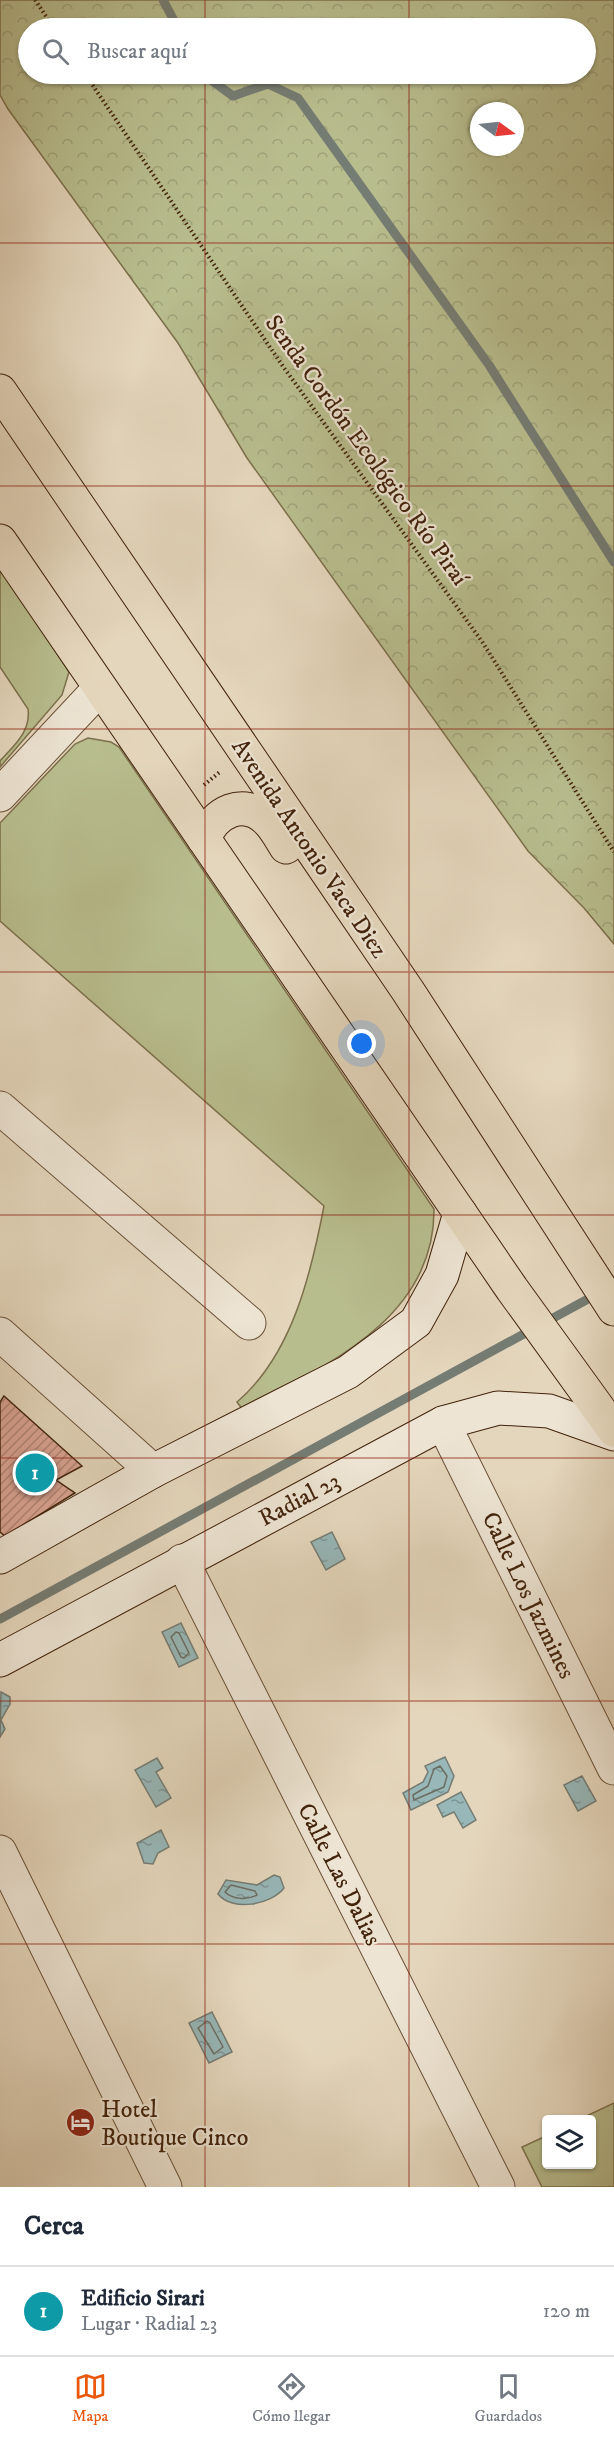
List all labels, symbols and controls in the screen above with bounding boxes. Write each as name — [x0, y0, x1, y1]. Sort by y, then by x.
search box — [18, 18, 596, 84]
icon: search — [39, 35, 72, 68]
text: Buscar aquí — [87, 38, 187, 65]
north arrow — [470, 102, 524, 156]
street label: Senda Cordón Ecológico Río Piraí — [258, 309, 476, 593]
street label: Avenida Antonio Vaca Diez — [225, 733, 394, 964]
your location — [347, 1029, 376, 1058]
pin: 1 — [15, 1450, 54, 1496]
street label: Radial 23 — [254, 1466, 345, 1534]
street label: Calle Los Jazmines — [475, 1507, 581, 1684]
street label: Calle Las Dalias — [290, 1798, 388, 1951]
place label: Hotel Boutique Cinco — [101, 2095, 248, 2153]
hotel icon: Hotel Boutique Cinco — [64, 2107, 96, 2139]
map controls — [542, 2115, 596, 2169]
button: layers — [542, 2115, 596, 2169]
text: Cerca — [24, 2210, 84, 2243]
text: Edificio Sirari — [81, 2285, 205, 2312]
text: 1 — [40, 2299, 47, 2324]
text: 120 m — [543, 2299, 590, 2324]
text: Lugar · Radial 23 — [81, 2312, 217, 2337]
tab: Mapa — [72, 2370, 108, 2426]
tab: Cómo llegar — [252, 2370, 331, 2426]
tab: Guardados — [475, 2370, 542, 2426]

